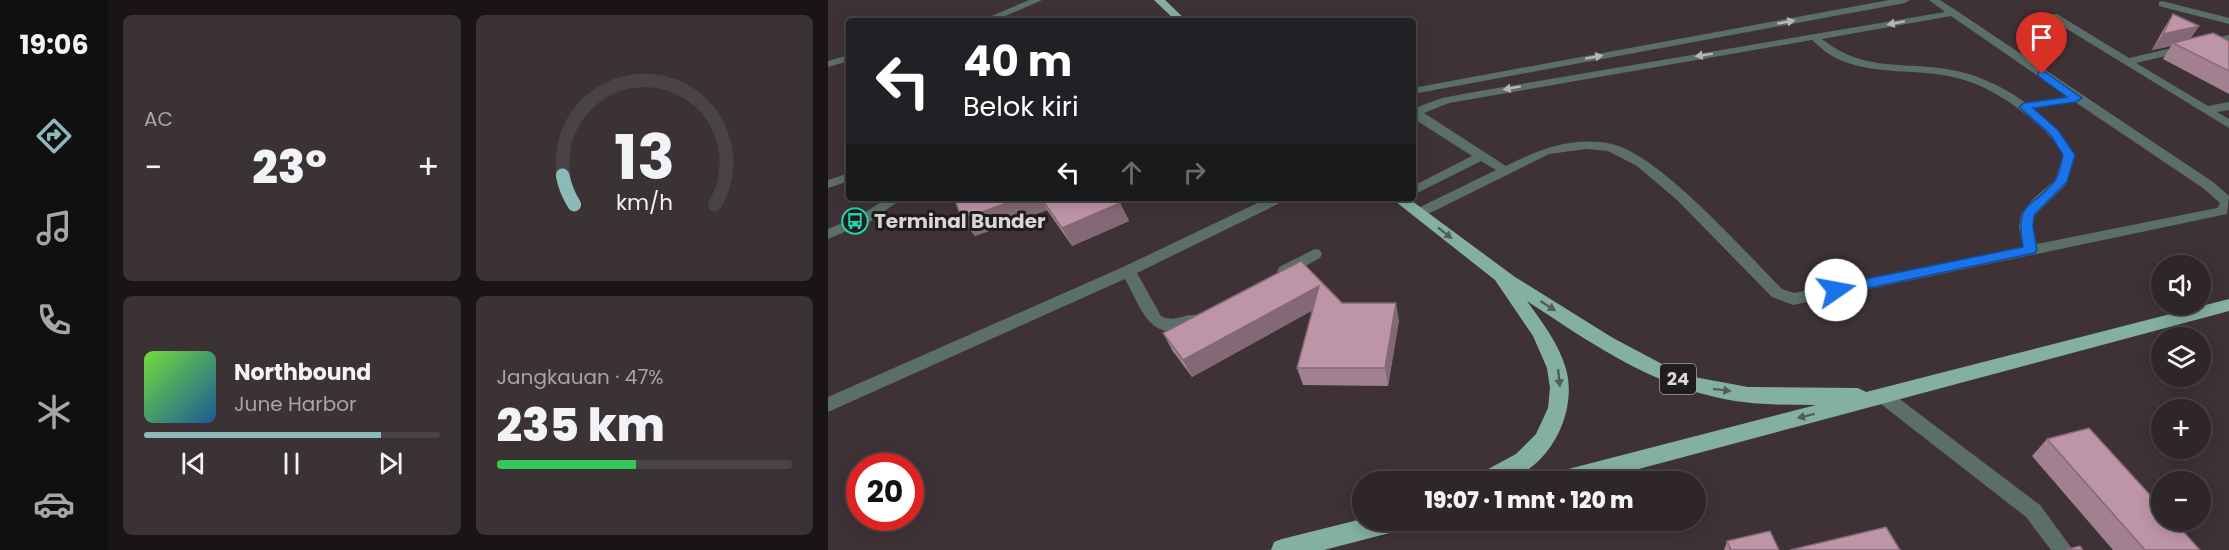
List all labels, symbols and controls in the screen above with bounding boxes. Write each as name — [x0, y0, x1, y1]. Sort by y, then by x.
pin — [2016, 12, 2067, 74]
one-way arrow — [1777, 17, 1796, 26]
one-way arrow — [1886, 19, 1905, 28]
icon: arrive — [2025, 21, 2058, 54]
text: 19:06 — [19, 26, 89, 63]
text: 40 m — [963, 32, 1072, 91]
icon: left — [864, 42, 942, 120]
one-way arrow — [1694, 51, 1713, 60]
one-way arrow — [1585, 52, 1604, 61]
one-way arrow — [1502, 84, 1521, 93]
text: Belok kiri — [963, 88, 1079, 125]
text: AC — [144, 105, 173, 133]
text: 13 — [614, 113, 675, 201]
icon: directions — [33, 115, 75, 157]
text: 23° — [252, 136, 327, 199]
text: − — [144, 144, 162, 191]
text: + — [417, 144, 439, 191]
icon: left — [1052, 156, 1085, 189]
icon: ahead — [1115, 156, 1148, 189]
icon: right — [1178, 156, 1211, 189]
text: km/h — [616, 187, 673, 218]
bus stop icon: Terminal Bunder — [840, 206, 870, 236]
icon: music — [33, 207, 75, 249]
place label: Terminal Bunder — [874, 207, 1046, 235]
one-way arrow — [1437, 226, 1453, 239]
map controls — [2151, 255, 2211, 531]
button: sound — [2151, 255, 2211, 315]
position arrow — [1804, 258, 1868, 322]
icon: phone — [33, 299, 75, 341]
one-way arrow — [1540, 300, 1556, 311]
button: layers — [2151, 327, 2211, 387]
text: Northbound — [234, 357, 371, 388]
text: Jangkauan · 47% — [497, 363, 663, 391]
road number: 24 — [1660, 364, 1696, 394]
one-way arrow — [1554, 369, 1564, 388]
one-way arrow — [1713, 386, 1732, 395]
text: June Harbor — [234, 390, 357, 418]
icon: climate — [33, 391, 75, 433]
text: 235 km — [497, 394, 665, 457]
button: + — [2151, 399, 2211, 459]
one-way arrow — [1797, 412, 1815, 421]
icon: previous — [177, 447, 210, 480]
icon: pause — [275, 447, 308, 480]
icon: next — [374, 447, 407, 480]
speed limit sign: 20 — [846, 453, 924, 531]
button: − — [2151, 471, 2211, 531]
icon: car — [33, 483, 75, 525]
text: 19:07 · 1 mnt · 120 m — [1424, 485, 1634, 516]

